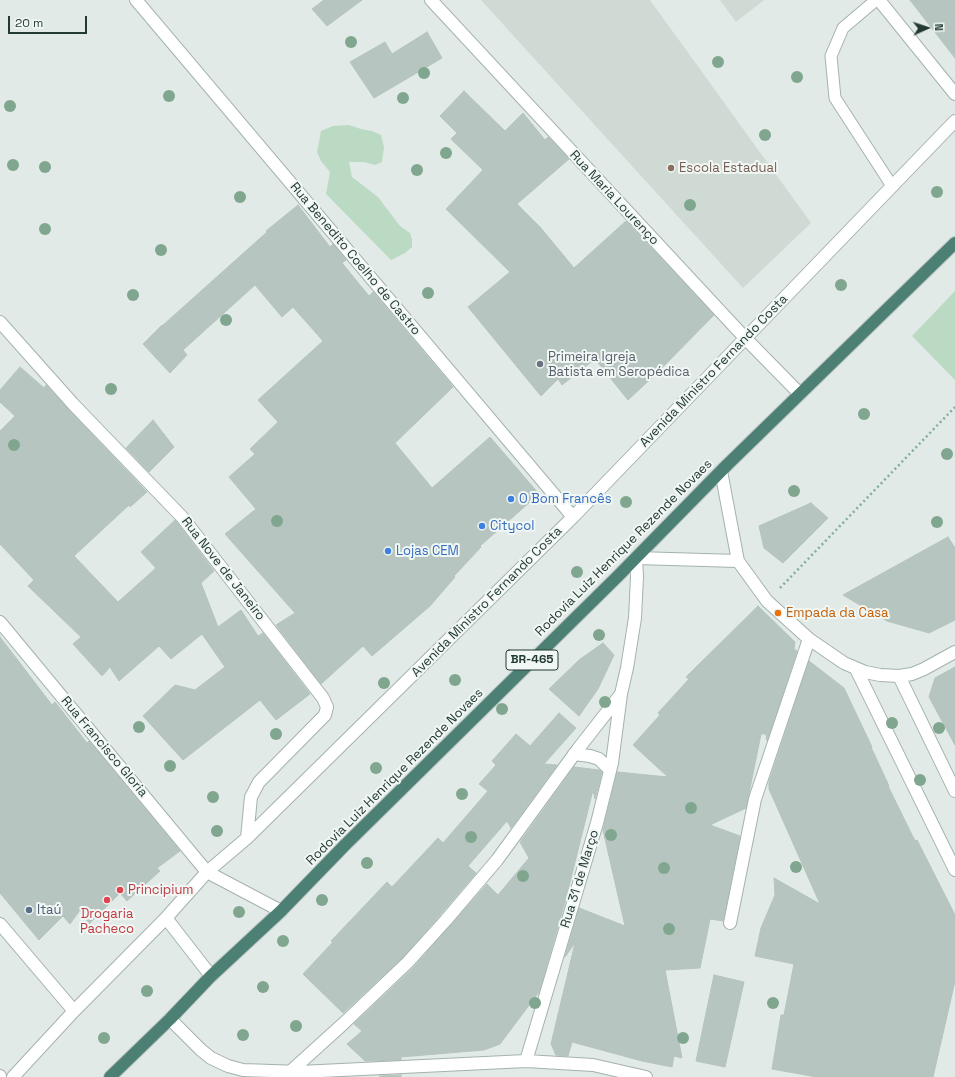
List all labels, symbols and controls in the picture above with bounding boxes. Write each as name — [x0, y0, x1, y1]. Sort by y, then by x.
scale bar — [10, 8, 89, 34]
north arrow — [907, 8, 947, 48]
text: 20 m — [15, 15, 43, 31]
text: N — [932, 23, 946, 31]
street label: Rua Maria Lourenço — [566, 147, 662, 249]
place label: Escola Estadual — [679, 160, 777, 176]
marker: Escola Estadual — [666, 163, 676, 173]
street label: Rua Benedito Coelho de Castro — [286, 179, 424, 339]
street label: Avenida Ministro Fernando Costa — [637, 291, 791, 451]
place label: Primeira Igreja Batista em Seropédica — [548, 349, 690, 380]
marker: Primeira Igreja Batista em Seropédica — [535, 359, 545, 369]
street label: Rodovia Luiz Henrique Rezende Novaes — [532, 456, 716, 640]
place label: O Bom Francês — [519, 491, 612, 507]
marker: O Bom Francês — [506, 494, 516, 504]
street label: Rua Nove de Janeiro — [178, 514, 268, 624]
place label: Citycol — [490, 518, 534, 534]
marker: Citycol — [477, 521, 487, 531]
street label: Avenida Ministro Fernando Costa — [409, 524, 565, 680]
place label: Lojas CEM — [396, 543, 459, 559]
marker: Lojas CEM — [383, 546, 393, 556]
place label: Empada da Casa — [786, 605, 889, 621]
marker: Empada da Casa — [773, 608, 783, 618]
road number: BR-465 — [506, 650, 558, 670]
street label: Rodovia Luiz Henrique Rezende Novaes — [303, 685, 487, 869]
street label: Rua Francisco Gloria — [57, 694, 151, 800]
street label: Rua 31 de Março — [558, 828, 602, 930]
place label: Principium — [128, 882, 194, 898]
marker: Principium — [115, 885, 125, 895]
marker: Drogaria Pacheco — [102, 895, 112, 905]
place label: Itaú — [37, 902, 61, 918]
marker: Itaú — [24, 905, 34, 915]
place label: Drogaria Pacheco — [80, 906, 134, 937]

